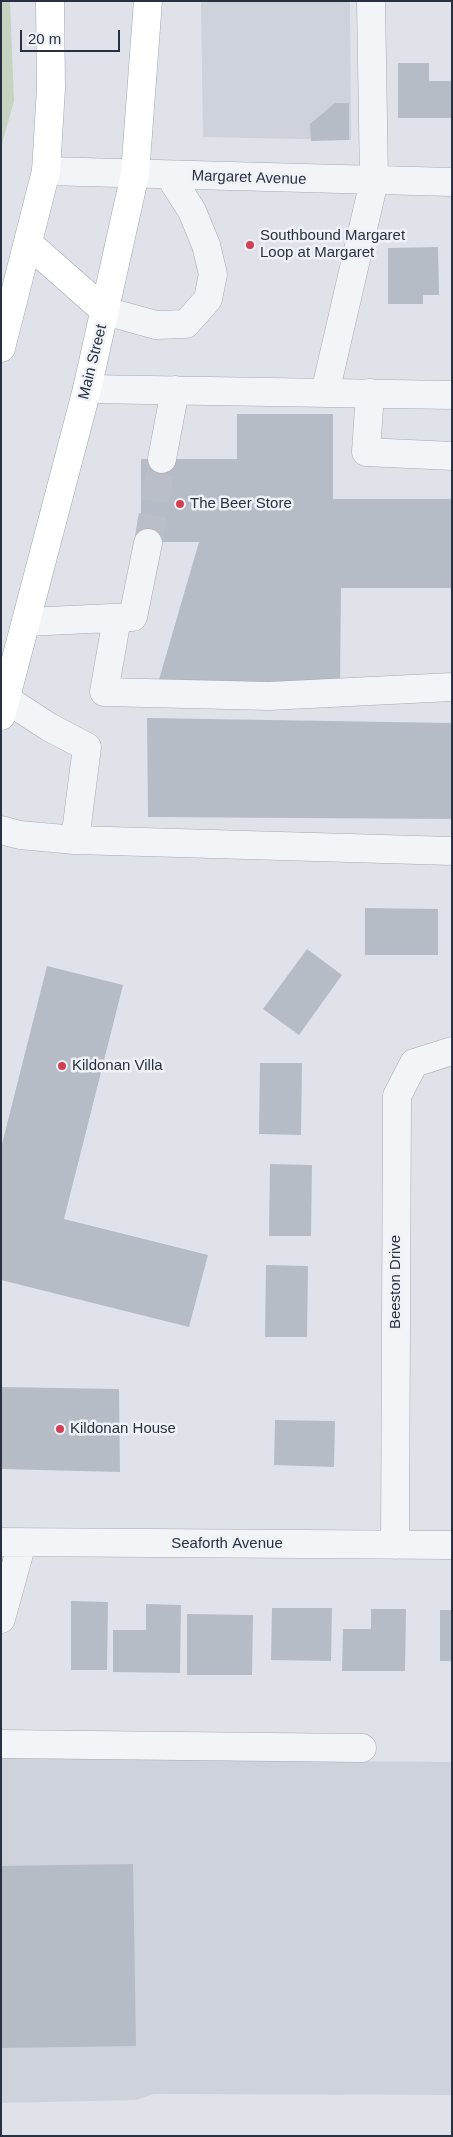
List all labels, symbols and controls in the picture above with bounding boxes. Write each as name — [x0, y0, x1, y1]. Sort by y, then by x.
scale bar — [22, 20, 122, 52]
text: 20 m — [28, 30, 61, 47]
street label: Margaret Avenue — [191, 167, 307, 189]
place label: Southbound Margaret Loop at Margaret — [260, 227, 405, 262]
marker: Southbound Margaret Loop at Margaret — [244, 239, 256, 251]
street label: Main Street — [75, 323, 111, 401]
place label: The Beer Store — [190, 495, 292, 513]
marker: The Beer Store — [174, 498, 186, 510]
place label: Kildonan Villa — [72, 1057, 163, 1075]
marker: Kildonan Villa — [56, 1060, 68, 1072]
street label: Beeston Drive — [387, 1235, 405, 1329]
place label: Kildonan House — [70, 1420, 176, 1438]
marker: Kildonan House — [54, 1423, 66, 1435]
street label: Seaforth Avenue — [171, 1535, 283, 1553]

